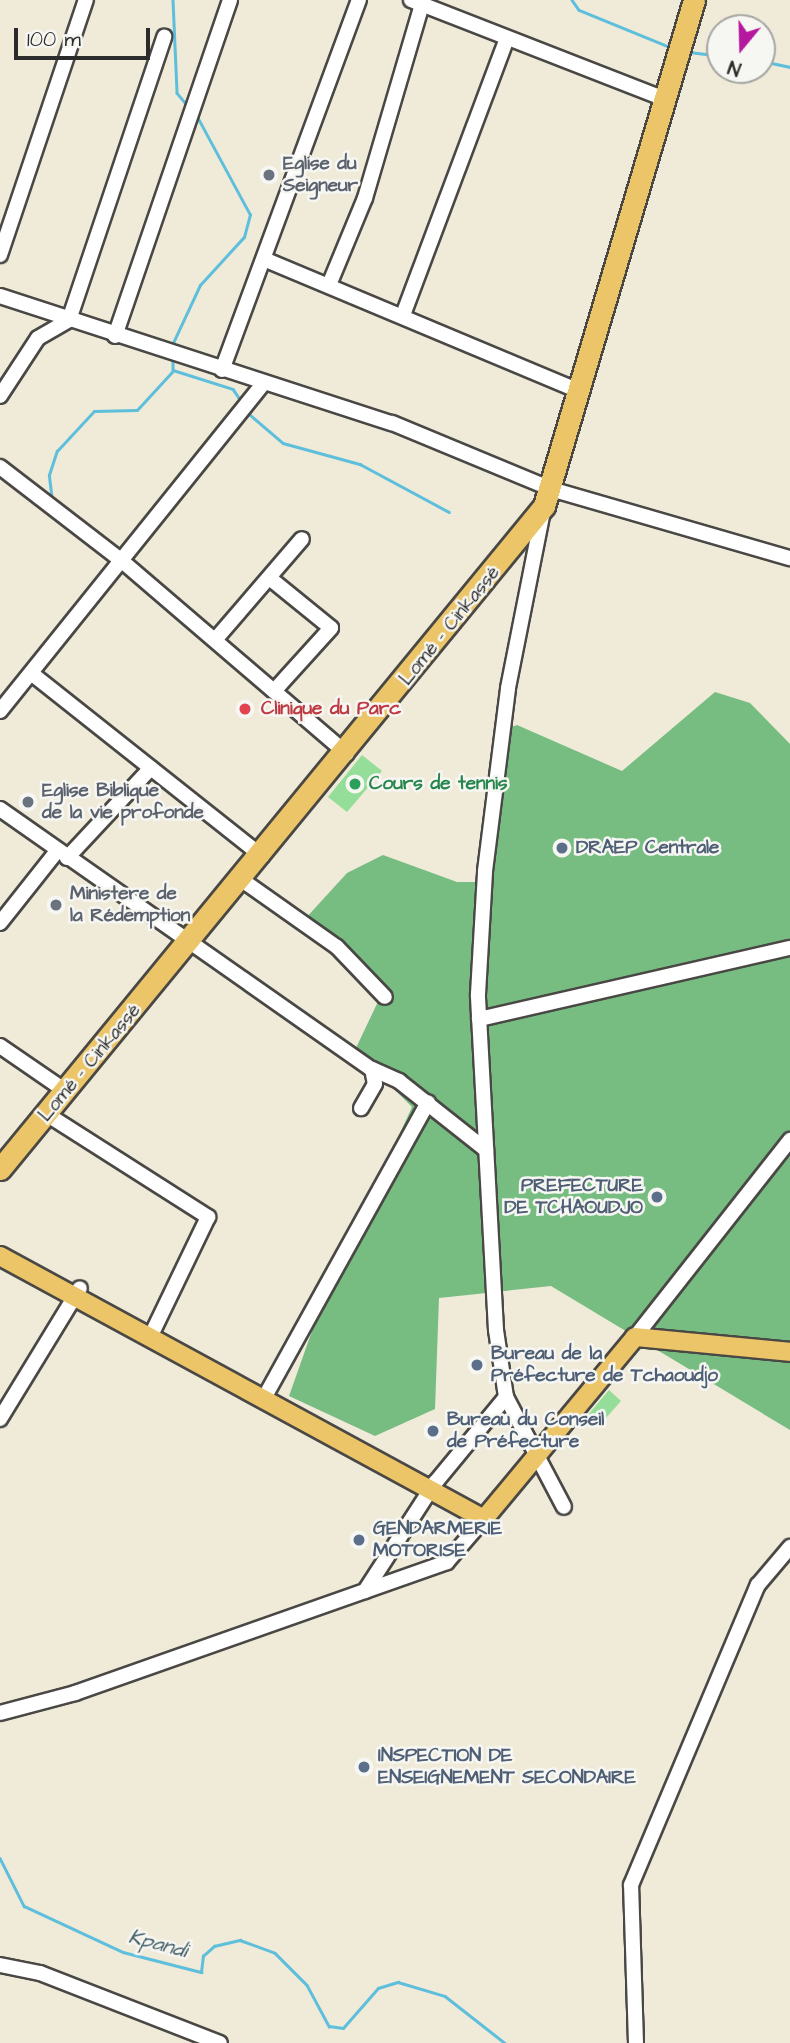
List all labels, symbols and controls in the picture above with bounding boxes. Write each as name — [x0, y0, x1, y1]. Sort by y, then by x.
scale bar — [18, 14, 154, 58]
north arrow — [706, 14, 776, 84]
text: 100 m — [27, 25, 81, 54]
text: N — [725, 53, 745, 82]
place label: Eglise du Seigneur — [283, 153, 358, 197]
marker: Eglise du Seigneur — [261, 167, 277, 183]
street label: Lomé - Cinkassé — [395, 562, 505, 690]
place label: Clinique du Parc — [261, 698, 401, 720]
marker: Clinique du Parc — [235, 699, 255, 719]
place label: Cours de tennis — [369, 773, 507, 795]
marker: Cours de tennis — [347, 776, 363, 792]
place label: Eglise Biblique de la vie profonde — [42, 780, 204, 824]
marker: Eglise Biblique de la vie profonde — [20, 794, 36, 810]
place label: DRAEP Centrale — [576, 837, 719, 859]
marker: DRAEP Centrale — [554, 840, 570, 856]
place label: Ministere de la Rédemption — [70, 883, 190, 927]
marker: Ministere de la Rédemption — [48, 897, 64, 913]
street label: Lomé - Cinkassé — [34, 1000, 146, 1126]
place label: PREFECTURE DE TCHAOUDJO — [504, 1175, 643, 1219]
marker: PREFECTURE DE TCHAOUDJO — [649, 1189, 665, 1205]
place label: Bureau de la Préfecture de Tchaoudjo — [491, 1343, 718, 1387]
marker: Bureau de la Préfecture de Tchaoudjo — [469, 1357, 485, 1373]
place label: Bureau du Conseil de Préfecture — [447, 1409, 604, 1453]
marker: Bureau du Conseil de Préfecture — [425, 1423, 441, 1439]
place label: GENDARMERIE MOTORISE — [373, 1518, 502, 1562]
marker: GENDARMERIE MOTORISE — [351, 1532, 367, 1548]
place label: INSPECTION DE ENSEIGNEMENT SECONDAIRE — [378, 1745, 636, 1789]
marker: INSPECTION DE ENSEIGNEMENT SECONDAIRE — [356, 1759, 372, 1775]
water label: Kpandi — [126, 1924, 190, 1964]

